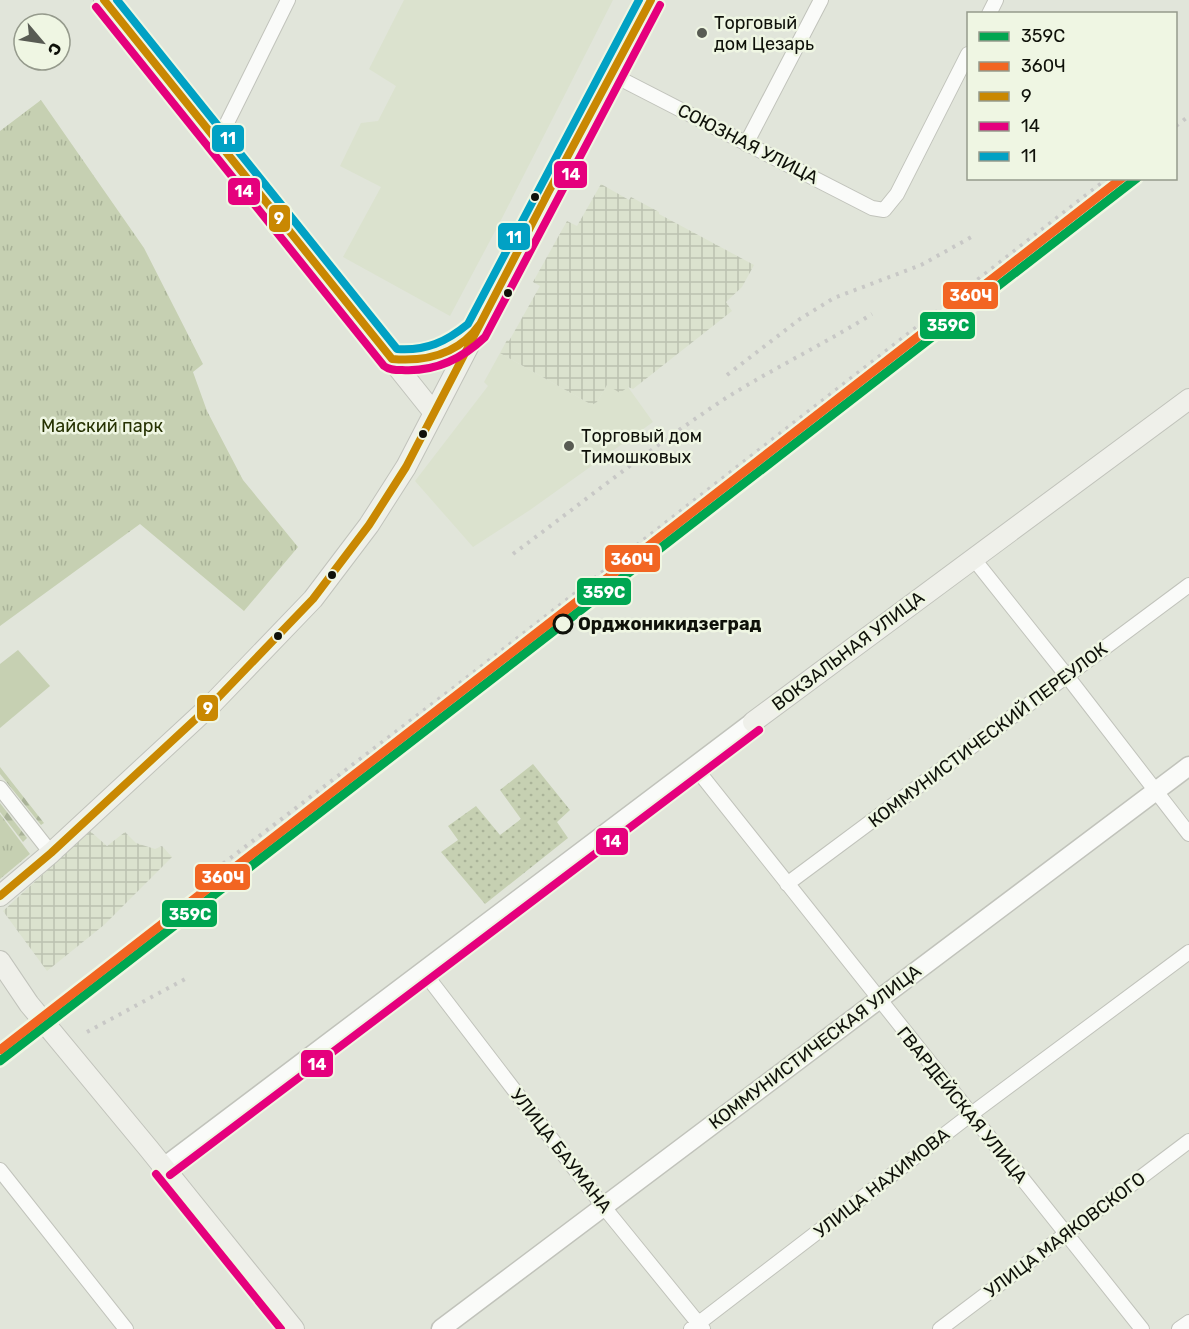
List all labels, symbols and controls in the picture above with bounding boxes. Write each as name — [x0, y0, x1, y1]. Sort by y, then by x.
north arrow — [12, 12, 72, 72]
place label: Торговый дом Цезарь — [714, 12, 814, 55]
legend — [967, 12, 1177, 180]
text: 359С — [1021, 25, 1065, 47]
marker: Торговый дом Цезарь — [695, 26, 709, 40]
text: С — [44, 40, 66, 59]
text: 360Ч — [1021, 55, 1066, 77]
text: 9 — [1021, 85, 1032, 107]
street label: СОЮЗНАЯ УЛИЦА — [674, 99, 822, 189]
text: 14 — [1021, 115, 1040, 137]
line badge: 11 — [211, 124, 245, 153]
text: 11 — [220, 129, 236, 148]
text: 11 — [1021, 145, 1036, 167]
line badge: 14 — [553, 160, 588, 189]
text: 14 — [562, 165, 581, 184]
line badge: 14 — [227, 177, 261, 206]
text: 14 — [235, 182, 254, 201]
unlabelled marker — [529, 191, 541, 203]
line badge: 9 — [268, 204, 291, 233]
text: 9 — [274, 209, 284, 228]
line badge: 11 — [497, 222, 531, 251]
text: 11 — [506, 228, 522, 247]
line badge: 360Ч — [942, 281, 999, 310]
text: 360Ч — [949, 286, 993, 305]
unlabelled marker — [502, 287, 514, 299]
line badge: 359С — [919, 311, 976, 340]
text: 359С — [927, 316, 969, 335]
park label: Майский парк — [41, 415, 163, 437]
place label: Торговый дом Тимошковых — [581, 425, 702, 468]
unlabelled marker — [417, 428, 429, 440]
marker: Торговый дом Тимошковых — [562, 439, 576, 453]
line badge: 360Ч — [604, 544, 661, 573]
text: 360Ч — [610, 550, 654, 569]
unlabelled marker — [326, 569, 338, 581]
line badge: 359С — [576, 577, 632, 606]
text: 359С — [583, 583, 625, 602]
street label: ВОКЗАЛЬНАЯ УЛИЦА — [767, 587, 929, 715]
place label: Орджоникидзеград — [578, 613, 762, 635]
marker: Орджоникидзеград — [553, 614, 573, 634]
unlabelled marker — [272, 630, 284, 642]
street label: КОММУНИСТИЧЕСКИЙ ПЕРЕУЛОК — [864, 638, 1112, 832]
line badge: 9 — [196, 694, 219, 722]
text: 9 — [203, 699, 213, 718]
line badge: 14 — [595, 827, 629, 856]
text: 14 — [603, 832, 622, 851]
line badge: 360Ч — [194, 863, 251, 891]
text: 360Ч — [201, 868, 245, 887]
line badge: 359С — [161, 899, 218, 928]
text: 359С — [169, 905, 211, 924]
street label: КОММУНИСТИЧЕСКАЯ УЛИЦА — [705, 960, 925, 1134]
street label: ГВАРДЕЙСКАЯ УЛИЦА — [892, 1022, 1032, 1188]
line badge: 14 — [300, 1049, 334, 1078]
text: 14 — [308, 1055, 327, 1074]
street label: УЛИЦА БАУМАНА — [506, 1085, 616, 1217]
street label: УЛИЦА НАХИМОВА — [810, 1123, 954, 1243]
street label: УЛИЦА МАЯКОВСКОГО — [980, 1167, 1150, 1303]

